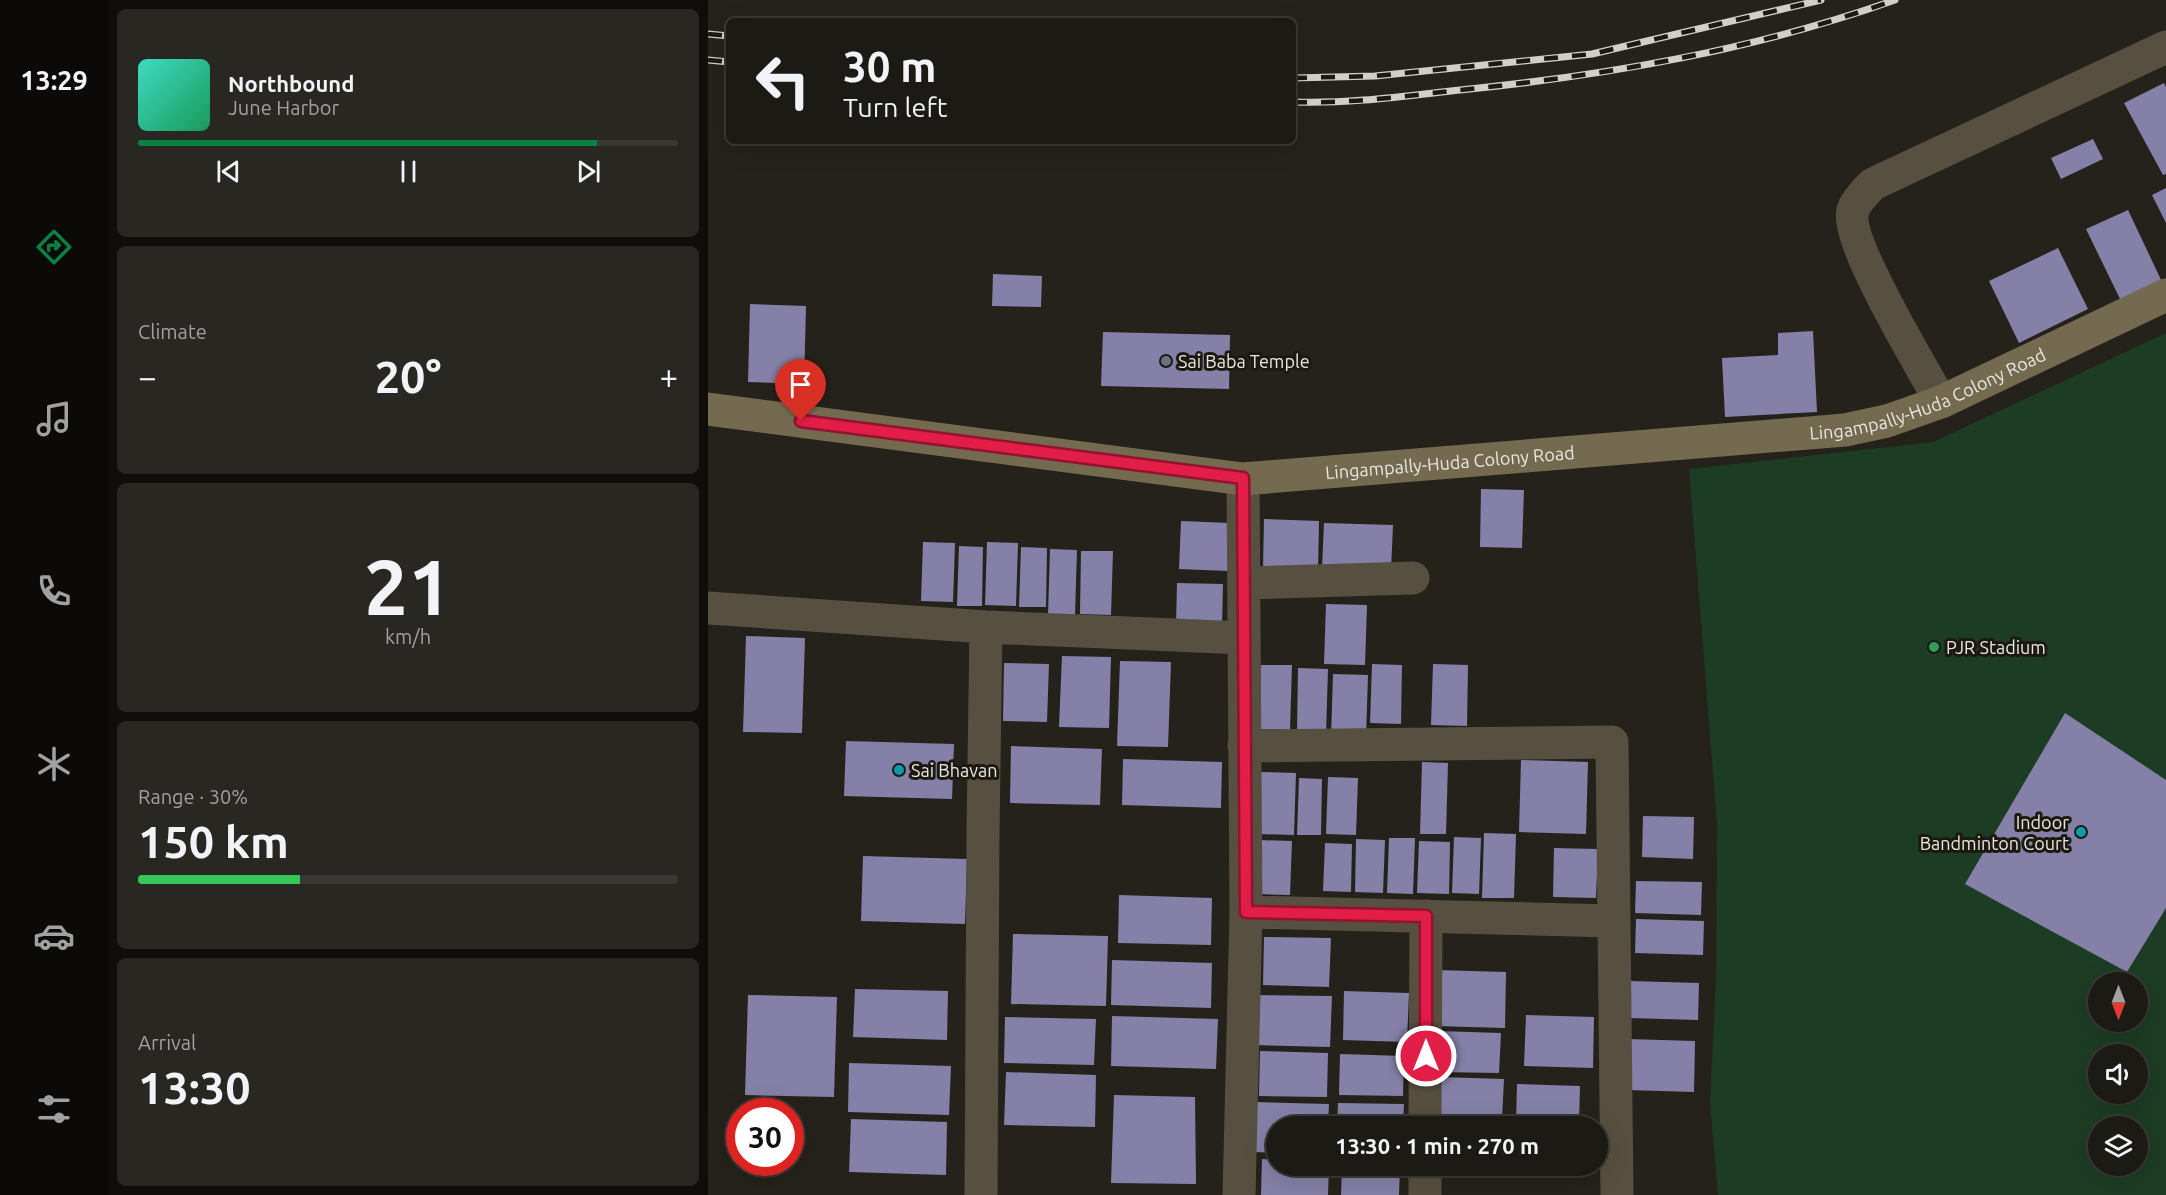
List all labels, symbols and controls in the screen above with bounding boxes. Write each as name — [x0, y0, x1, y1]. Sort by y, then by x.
icon: left — [744, 42, 822, 120]
text: 30 m — [843, 43, 937, 90]
text: 13:29 — [20, 65, 88, 95]
text: Northbound — [228, 71, 354, 96]
text: Turn left — [843, 92, 947, 122]
text: June Harbor — [228, 96, 339, 119]
icon: previous — [212, 155, 245, 188]
icon: pause — [392, 155, 425, 188]
icon: next — [572, 155, 605, 188]
icon: directions — [33, 226, 75, 268]
text: Climate — [138, 320, 207, 343]
street label: Lingampally-Huda Colony Road — [1809, 344, 2049, 443]
text: 20° — [375, 351, 441, 402]
place label: Sai Baba Temple — [1178, 351, 1310, 371]
marker: Sai Baba Temple — [1159, 354, 1173, 368]
text: − — [138, 358, 157, 395]
text: + — [659, 358, 678, 395]
pin — [775, 359, 826, 421]
icon: arrive — [784, 368, 817, 401]
icon: music — [33, 398, 75, 440]
street label: Lingampally-Huda Colony Road — [1324, 442, 1575, 482]
text: 21 — [364, 542, 452, 630]
icon: phone — [33, 570, 75, 612]
text: km/h — [385, 625, 431, 648]
place label: PJR Stadium — [1946, 637, 2046, 657]
marker: PJR Stadium — [1927, 640, 1941, 654]
icon: climate — [33, 743, 75, 785]
place label: Sai Bhavan — [911, 760, 997, 780]
marker: Sai Bhavan — [892, 763, 906, 777]
text: Range · 30% — [138, 785, 248, 808]
place label: Indoor Bandminton Court — [1920, 812, 2069, 853]
text: 150 km — [138, 816, 289, 867]
marker: Indoor Bandminton Court — [2074, 825, 2088, 839]
icon: car — [33, 915, 75, 957]
north arrow — [2088, 972, 2148, 1032]
map controls — [2088, 972, 2148, 1176]
position arrow — [1394, 1024, 1458, 1088]
text: Arrival — [138, 1031, 196, 1054]
button: sound — [2088, 1044, 2148, 1104]
text: 13:30 — [138, 1062, 251, 1113]
icon: filters — [33, 1088, 75, 1130]
speed limit sign: 30 — [726, 1098, 804, 1176]
button: layers — [2088, 1116, 2148, 1176]
text: 13:30 · 1 min · 270 m — [1335, 1133, 1539, 1158]

